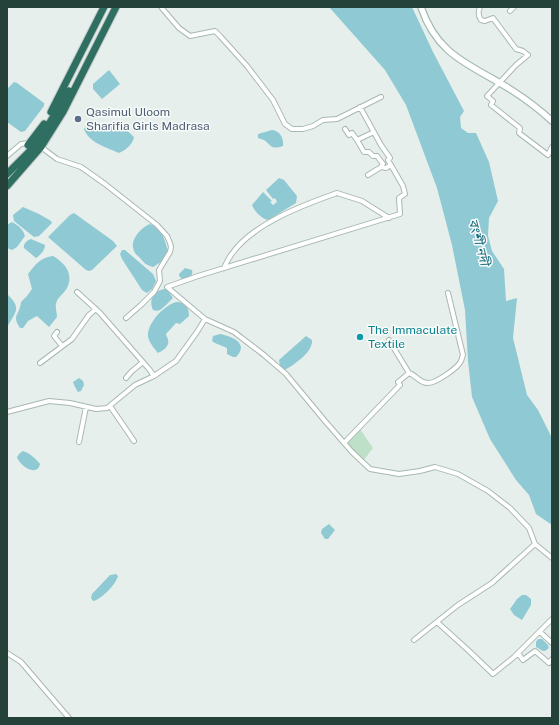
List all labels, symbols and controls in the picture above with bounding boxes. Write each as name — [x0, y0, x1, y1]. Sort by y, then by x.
place label: Qasimul Uloom Sharifia Girls Madrasa — [86, 105, 210, 133]
marker: Qasimul Uloom Sharifia Girls Madrasa — [73, 114, 83, 124]
water label: বংশী নদী — [466, 217, 493, 269]
place label: The Immaculate Textile — [368, 323, 457, 351]
marker: The Immaculate Textile — [355, 332, 365, 342]

